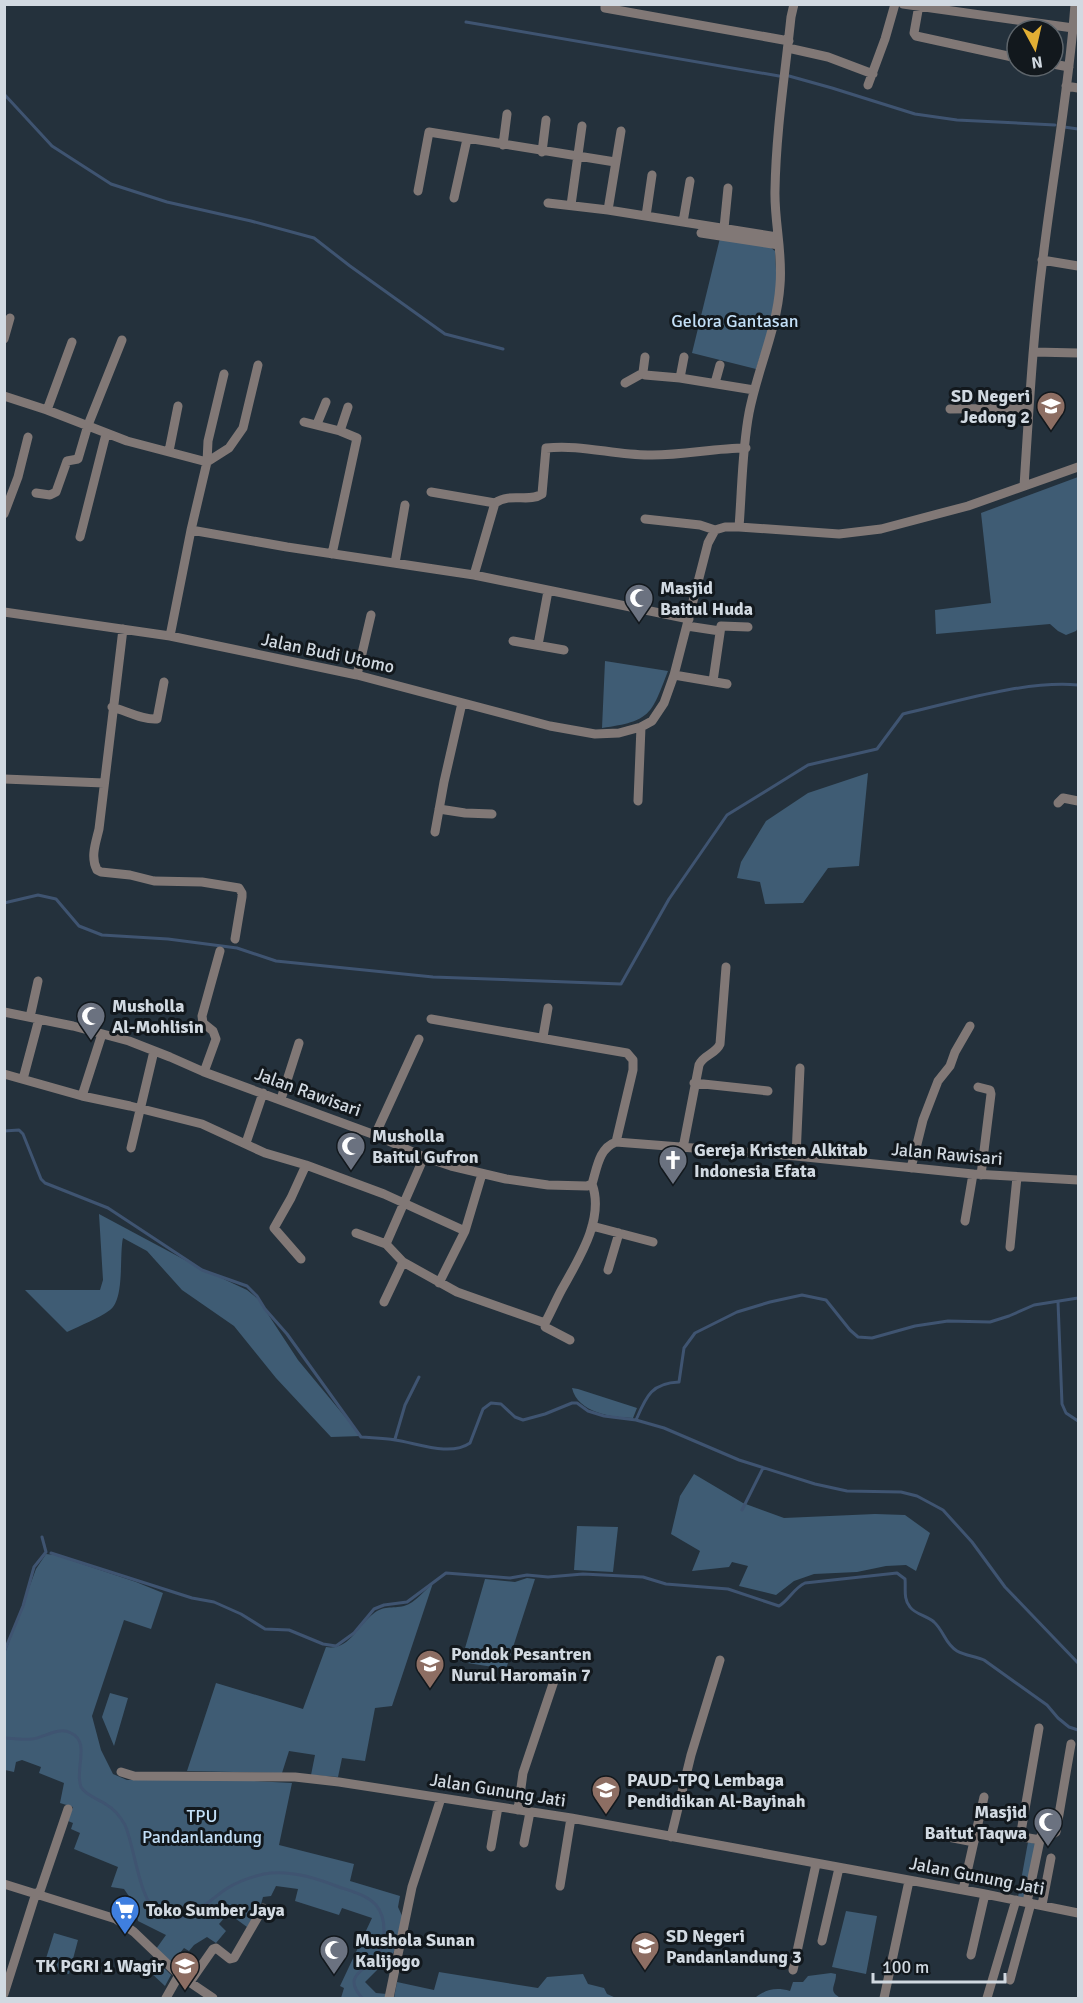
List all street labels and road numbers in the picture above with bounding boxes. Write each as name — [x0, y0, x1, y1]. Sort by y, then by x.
street label: Jalan Budi Utomo — [260, 628, 396, 678]
street label: Jalan Rawisari — [252, 1063, 364, 1121]
street label: Jalan Rawisari — [891, 1138, 1003, 1170]
street label: Jalan Gunung Jati — [429, 1768, 567, 1812]
street label: Jalan Gunung Jati — [908, 1852, 1046, 1900]

